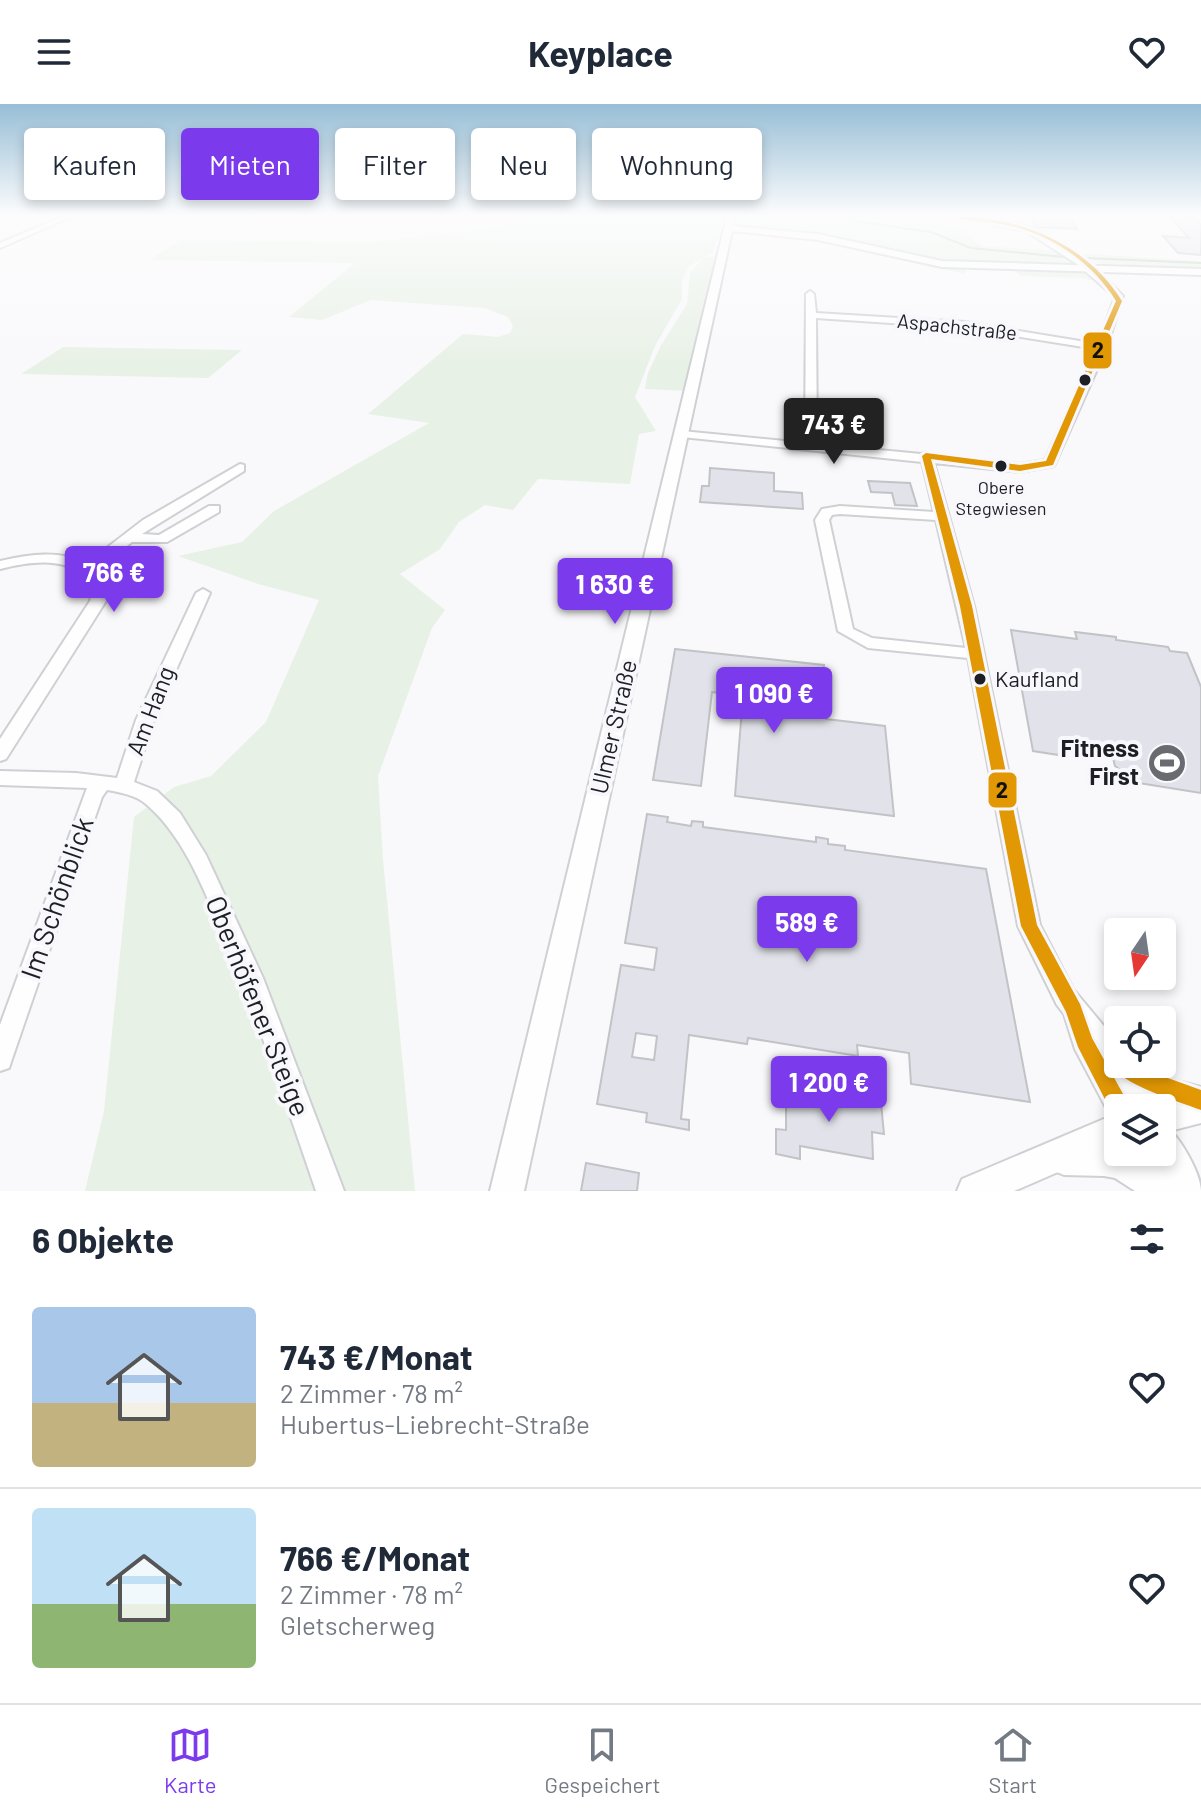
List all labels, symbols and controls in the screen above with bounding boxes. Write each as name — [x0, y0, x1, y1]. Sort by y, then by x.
icon: menu — [32, 30, 76, 74]
icon: heart — [1125, 30, 1169, 74]
text: Keyplace — [528, 31, 673, 74]
chip: Kaufen — [24, 128, 165, 200]
chip: Mieten — [181, 128, 319, 200]
chip: Filter — [335, 128, 455, 200]
chip: Neu — [471, 128, 576, 200]
chip: Wohnung — [592, 128, 762, 200]
street label: Aspachstraße — [896, 308, 1018, 344]
line badge: 2 — [1082, 331, 1113, 370]
text: 2 — [1092, 336, 1104, 362]
unlabelled marker — [1077, 372, 1093, 388]
pin: 743 € — [778, 398, 890, 466]
text: 743 € — [802, 408, 866, 439]
marker: Obere Stegwiesen — [993, 458, 1009, 474]
place label: Obere Stegwiesen — [956, 476, 1046, 519]
pin: 766 € — [58, 546, 170, 614]
text: 766 € — [83, 556, 145, 587]
pin: 1 630 € — [541, 558, 689, 626]
text: 1 630 € — [576, 568, 654, 599]
street label: Ulmer Straße — [583, 657, 642, 797]
street label: Am Hang — [119, 662, 180, 759]
place label: Kaufland — [995, 665, 1079, 691]
pin: 1 090 € — [700, 667, 848, 735]
marker: Kaufland — [972, 671, 988, 687]
text: 1 090 € — [734, 677, 814, 708]
place label: Fitness First — [1060, 733, 1139, 790]
sports icon: Fitness First — [1146, 742, 1188, 784]
line badge: 2 — [987, 771, 1018, 809]
text: 2 — [996, 776, 1008, 802]
street label: Im Schönblick — [12, 812, 100, 983]
street label: Oberhöfener Steige — [199, 890, 319, 1121]
pin: 589 € — [751, 896, 863, 964]
text: 589 € — [775, 906, 839, 937]
north arrow — [1104, 918, 1176, 990]
map controls — [1104, 918, 1176, 1166]
button: locate — [1104, 1006, 1176, 1078]
pin: 1 200 € — [755, 1056, 903, 1124]
text: 1 200 € — [789, 1066, 869, 1097]
button: layers — [1104, 1094, 1176, 1166]
icon: filters — [1125, 1217, 1169, 1261]
text: 6 Objekte — [32, 1219, 174, 1260]
text: 743 €/Monat — [280, 1336, 473, 1377]
icon: home — [96, 1339, 192, 1435]
icon: heart — [1125, 1365, 1169, 1409]
text: 2 Zimmer · 78 m² — [280, 1377, 463, 1408]
text: Hubertus-Liebrecht-Straße — [280, 1408, 590, 1439]
text: 766 €/Monat — [280, 1537, 470, 1578]
icon: home — [96, 1540, 192, 1636]
icon: heart — [1125, 1566, 1169, 1610]
text: 2 Zimmer · 78 m² — [280, 1578, 463, 1609]
text: Gletscherweg — [280, 1609, 435, 1640]
tab: Karte — [164, 1723, 216, 1797]
tab: Gespeichert — [544, 1723, 661, 1797]
tab: Start — [989, 1723, 1037, 1797]

